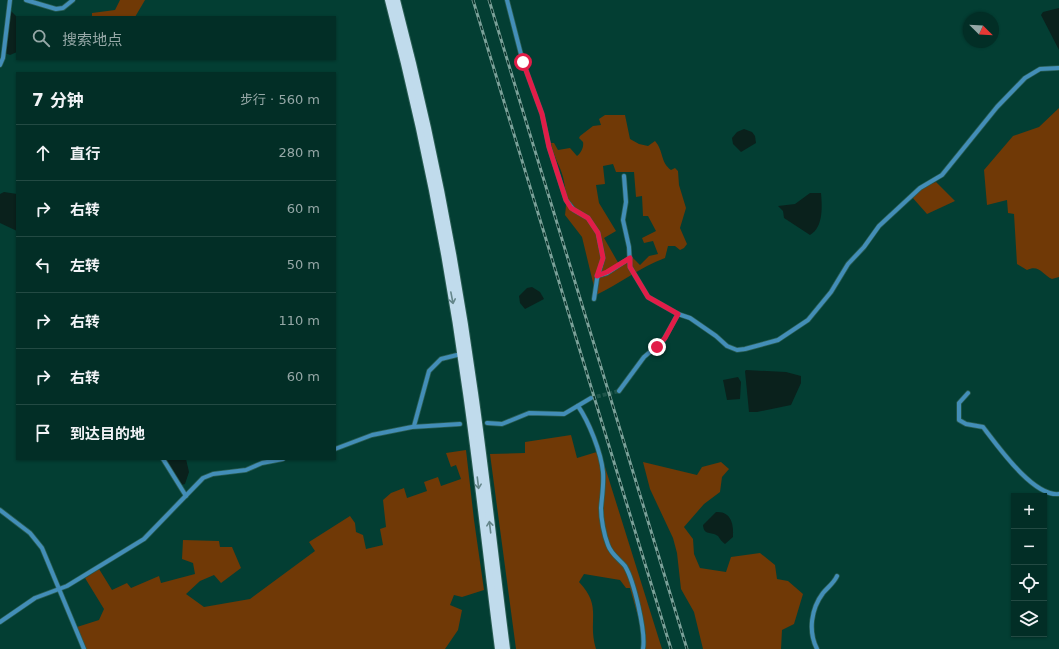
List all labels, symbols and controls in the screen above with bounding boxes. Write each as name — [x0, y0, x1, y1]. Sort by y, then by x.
north arrow — [963, 12, 999, 48]
search box — [16, 16, 336, 60]
icon: search — [30, 27, 52, 49]
text: 搜索地点 — [62, 31, 122, 49]
route start — [514, 53, 532, 71]
text: 7 分钟 — [32, 90, 84, 110]
text: 步行 · 560 m — [240, 92, 320, 107]
icon: ahead — [32, 142, 54, 164]
text: 直行 — [70, 145, 100, 163]
text: 280 m — [278, 145, 320, 160]
icon: right — [32, 198, 54, 220]
text: 右转 — [70, 201, 100, 219]
text: 60 m — [287, 201, 320, 216]
icon: left — [32, 254, 54, 276]
text: 左转 — [70, 257, 100, 275]
text: 50 m — [287, 257, 320, 272]
one-way arrow — [448, 292, 456, 305]
icon: right — [32, 310, 54, 332]
text: 右转 — [70, 313, 100, 331]
text: 110 m — [278, 313, 320, 328]
route end — [648, 338, 666, 356]
icon: right — [32, 366, 54, 388]
text: 右转 — [70, 369, 100, 387]
text: 60 m — [287, 369, 320, 384]
icon: arrive — [32, 422, 54, 444]
text: 到达目的地 — [70, 425, 145, 443]
one-way arrow — [474, 476, 481, 489]
map controls — [1011, 493, 1047, 637]
button: + — [1011, 493, 1047, 529]
one-way arrow — [486, 521, 494, 534]
button: − — [1011, 529, 1047, 565]
button: locate — [1011, 565, 1047, 601]
button: layers — [1011, 601, 1047, 637]

